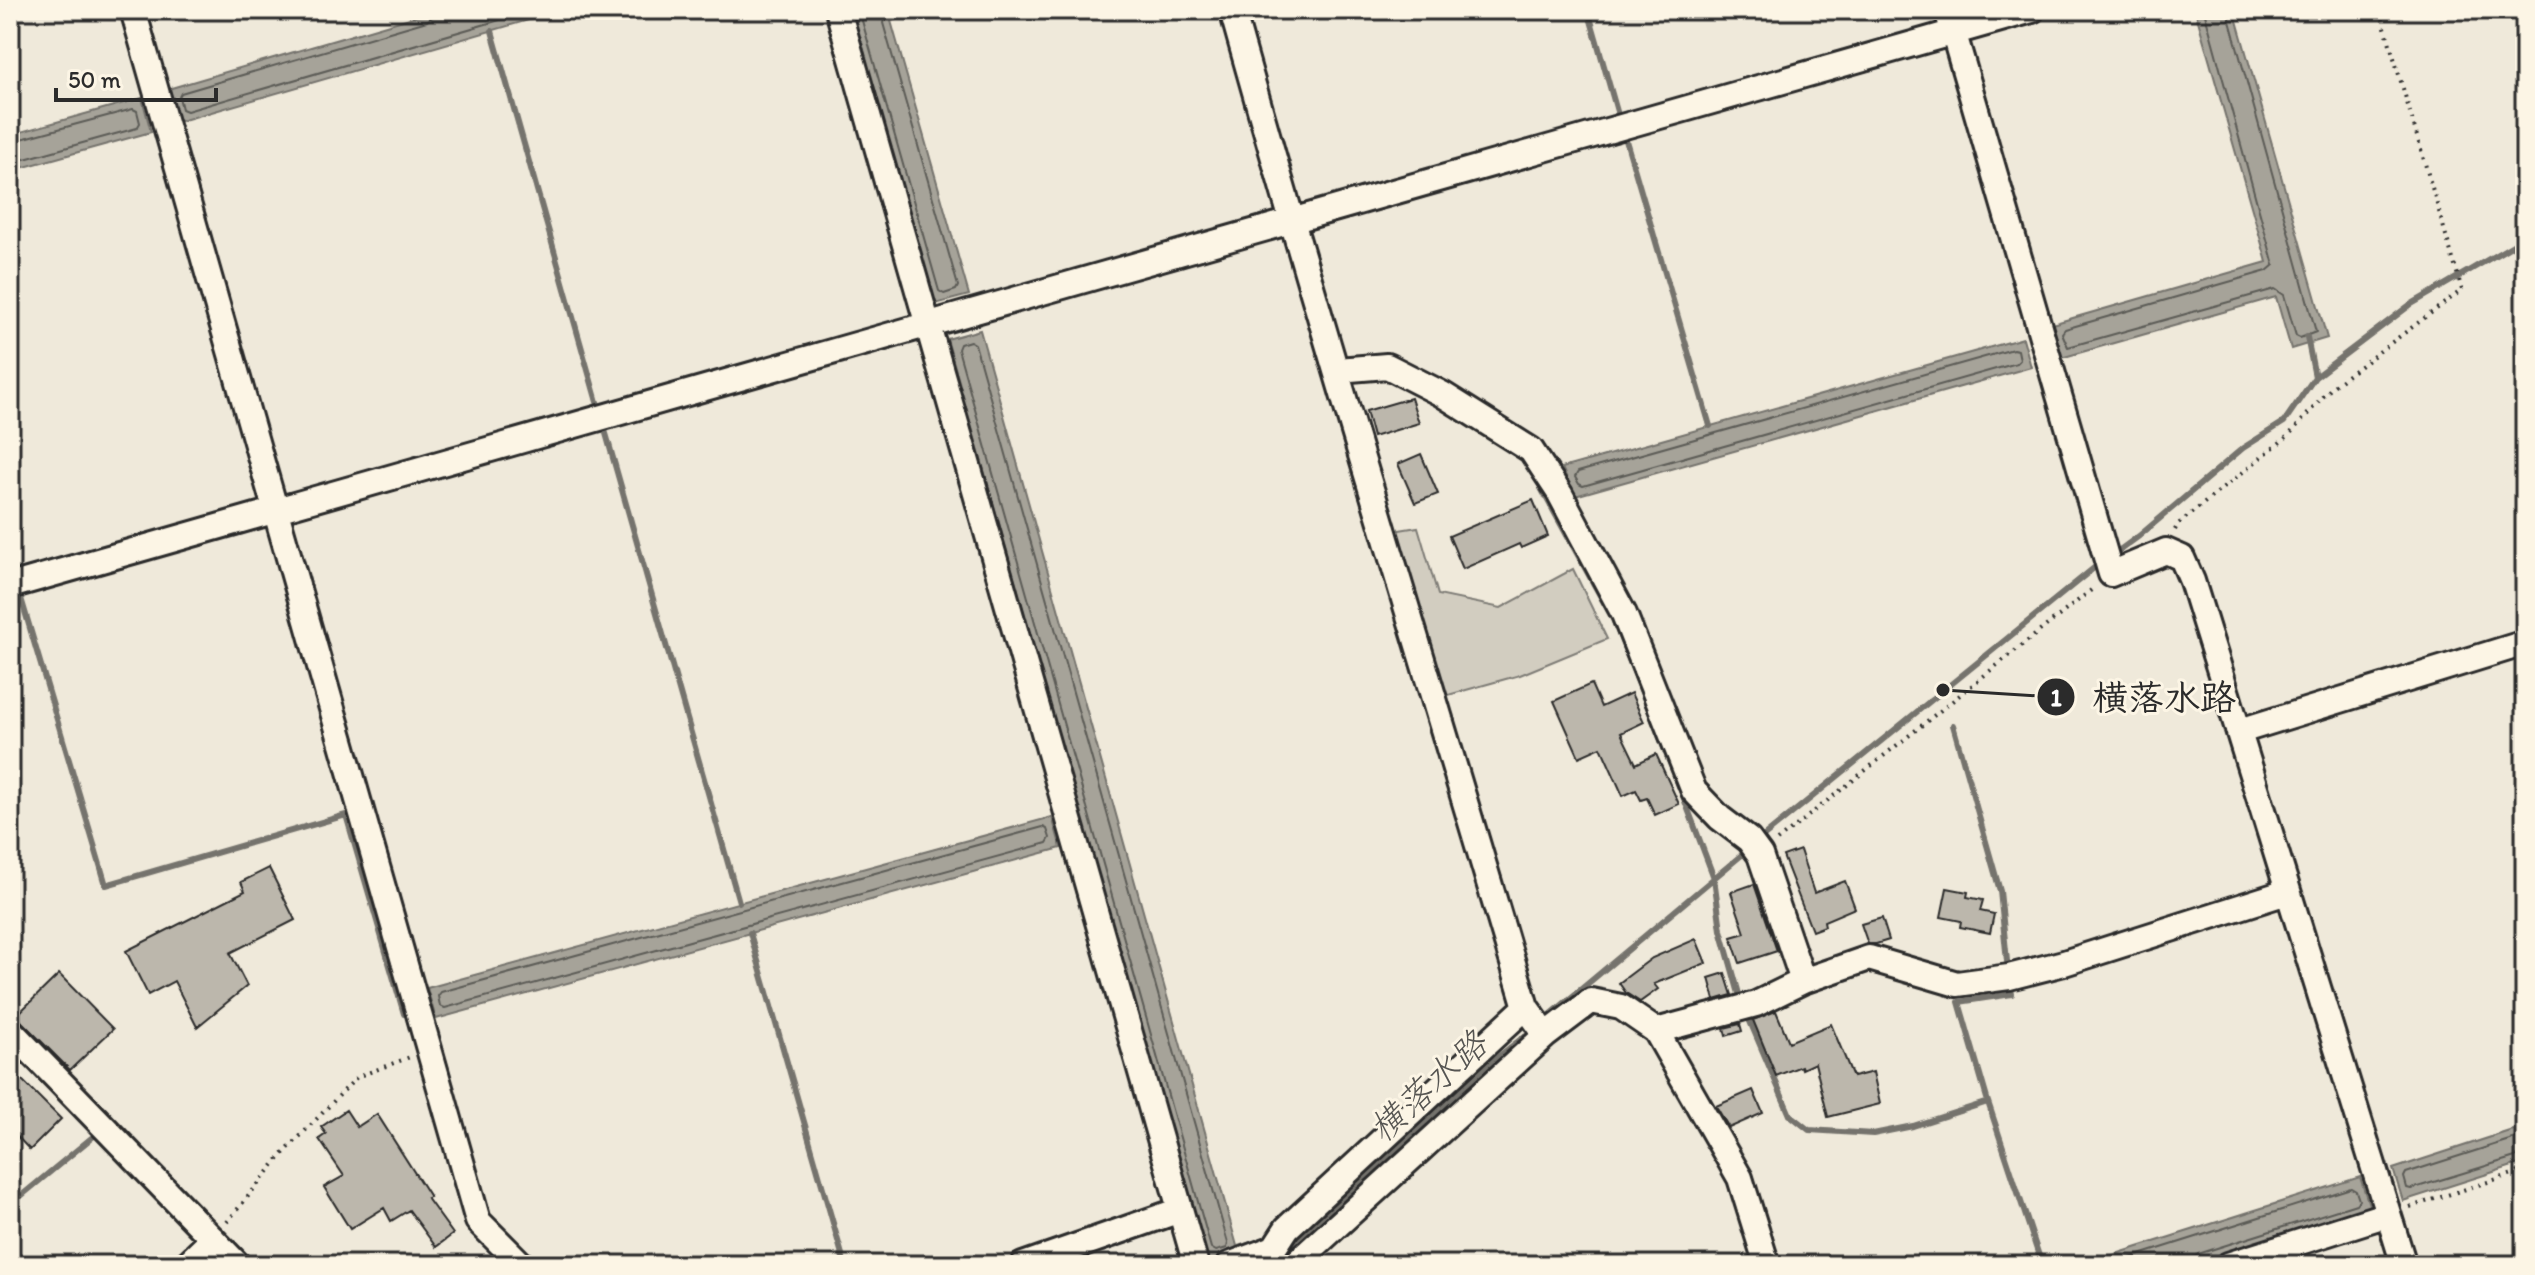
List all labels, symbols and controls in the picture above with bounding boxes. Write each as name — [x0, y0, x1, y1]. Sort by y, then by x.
scale bar — [56, 52, 216, 102]
text: 50 m — [68, 65, 121, 94]
callout: 横落水路 — [2036, 667, 2252, 727]
text: 横落水路 — [2092, 676, 2236, 719]
text: 1 — [2050, 683, 2062, 712]
water label: 横落水路 — [1360, 1021, 1497, 1150]

